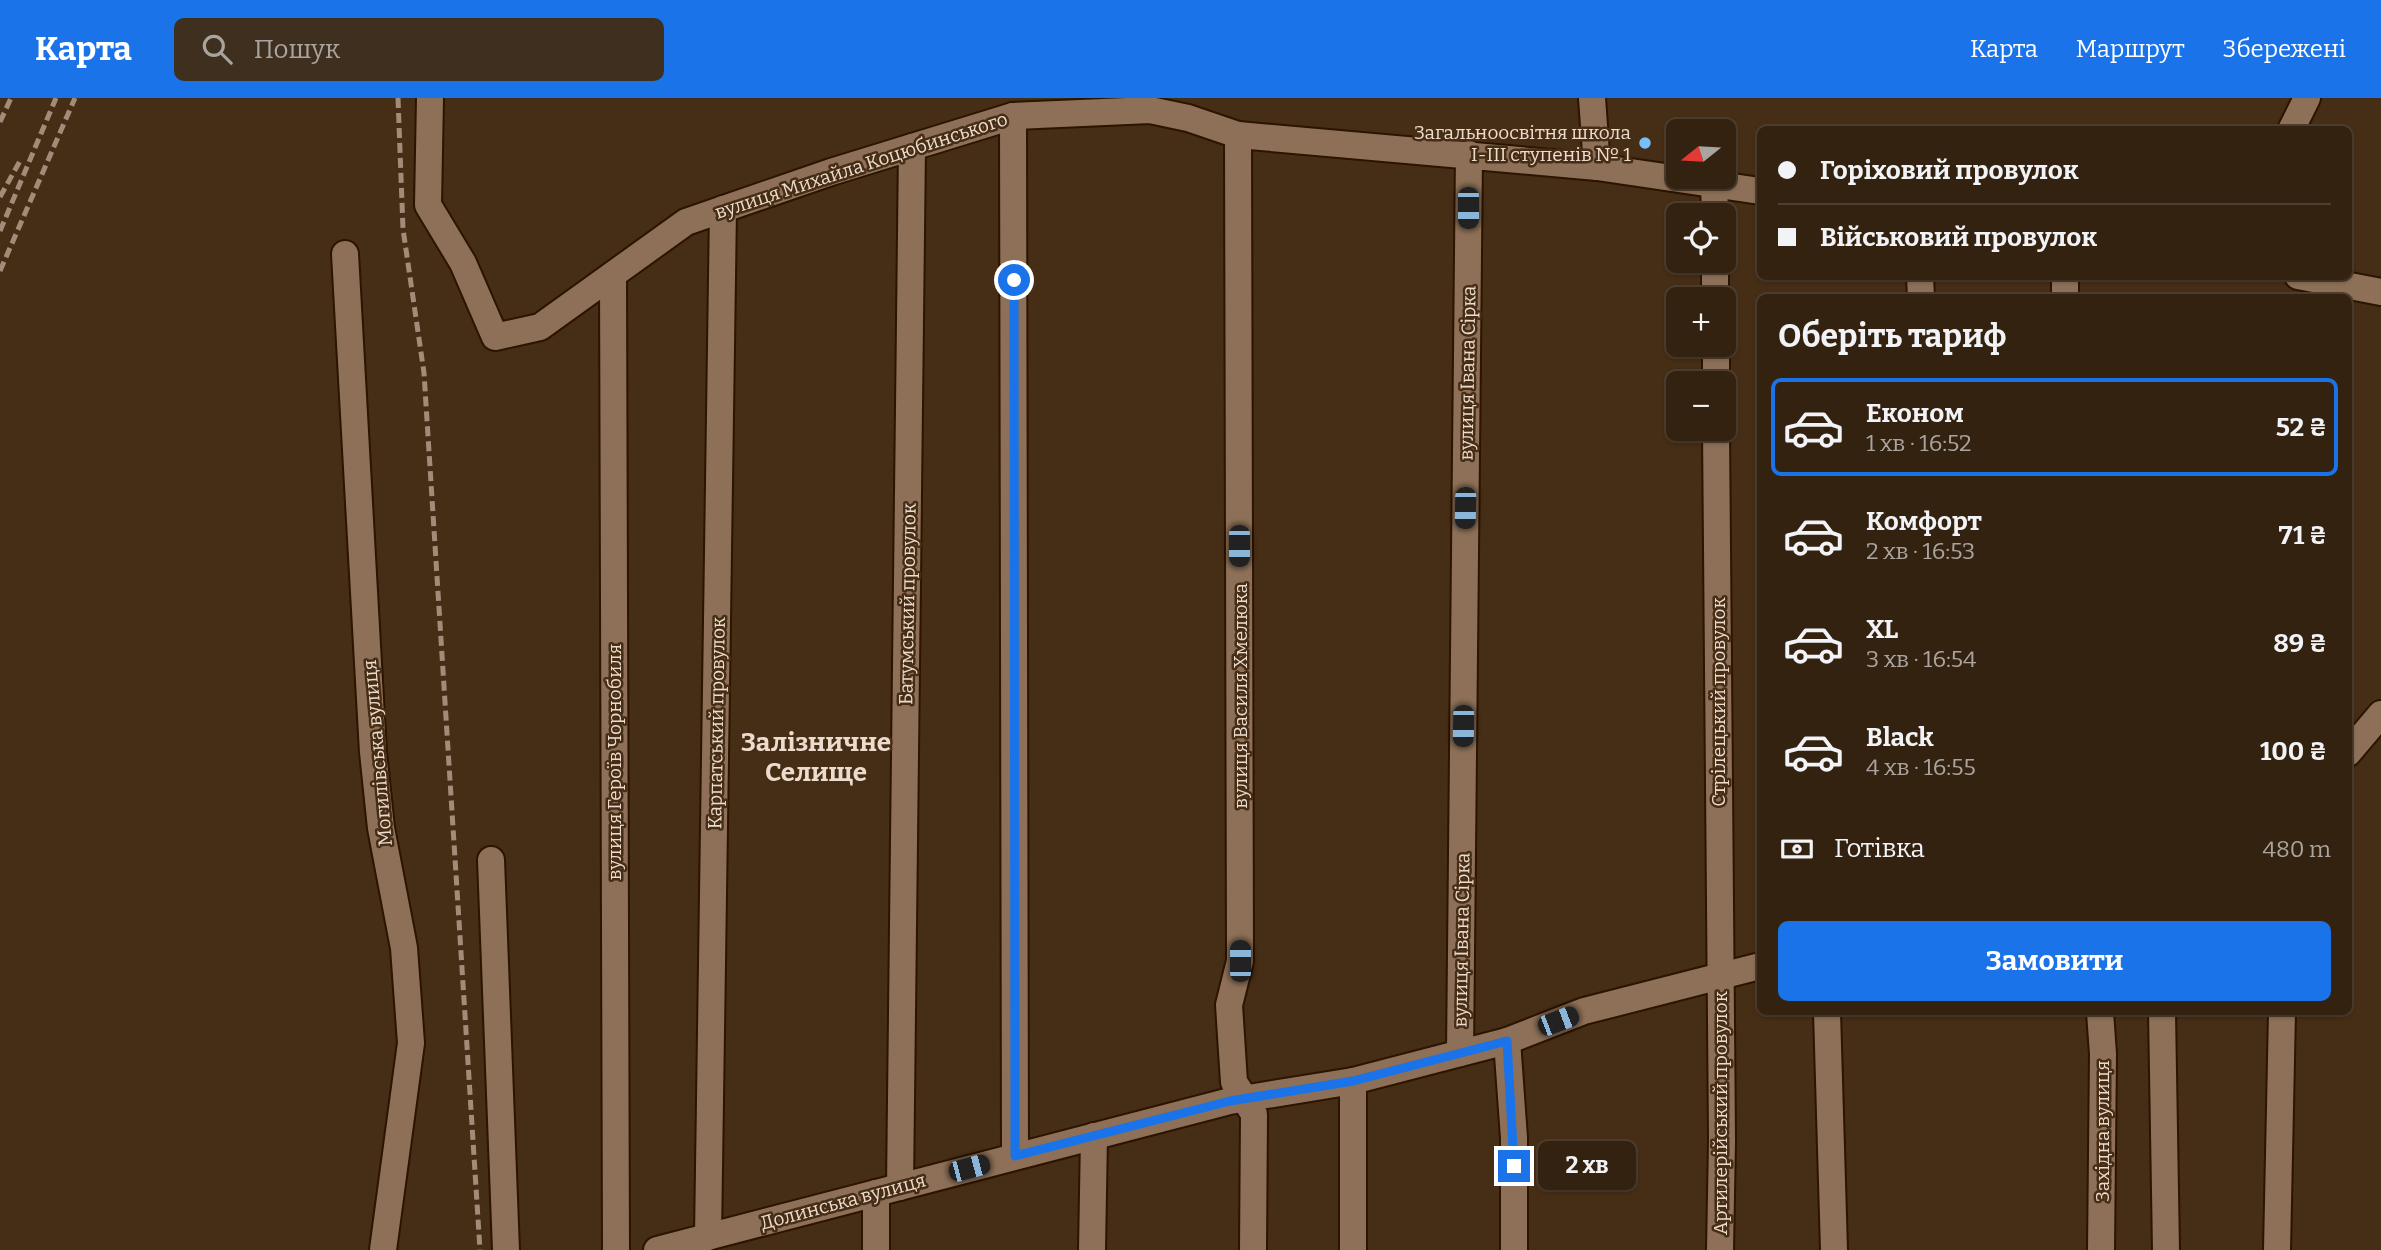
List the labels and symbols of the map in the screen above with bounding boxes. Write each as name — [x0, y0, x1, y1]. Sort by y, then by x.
street label: вулиця Михайла Коцюбинського — [712, 107, 1010, 224]
north arrow — [1666, 119, 1736, 189]
place label: Загальноосвітня школа І-ІІІ ступенів № 1 — [1414, 121, 1632, 166]
marker: Загальноосвітня школа І-ІІІ ступенів № 1 — [1637, 135, 1653, 151]
car — [1458, 187, 1479, 229]
route start — [998, 264, 1030, 296]
street label: вулиця Івана Сірка — [1454, 285, 1481, 461]
car — [1455, 487, 1476, 529]
street label: Батумський провулок — [894, 502, 921, 705]
car — [1229, 525, 1250, 567]
street label: вулиця Василя Хмелюка — [1229, 583, 1252, 809]
street label: Стрілецький провулок — [1707, 596, 1730, 807]
street label: Карпатський провулок — [703, 616, 730, 829]
street label: вулиця Героїв Чорнобиля — [603, 644, 626, 880]
street label: Могилівська вулиця — [358, 659, 397, 847]
car — [1453, 705, 1474, 747]
district label: Залізничне Селище — [741, 727, 891, 788]
street label: вулиця Івана Сірка — [1448, 852, 1475, 1028]
car — [1230, 940, 1251, 982]
street label: Артилерійський провулок — [1709, 990, 1732, 1235]
car — [1535, 1004, 1582, 1038]
street label: Західна вулиця — [2091, 1060, 2114, 1202]
callout: 2 хв — [1538, 1142, 1636, 1190]
route end — [1498, 1150, 1530, 1182]
car — [946, 1152, 993, 1184]
street label: Долинська вулиця — [758, 1168, 928, 1235]

